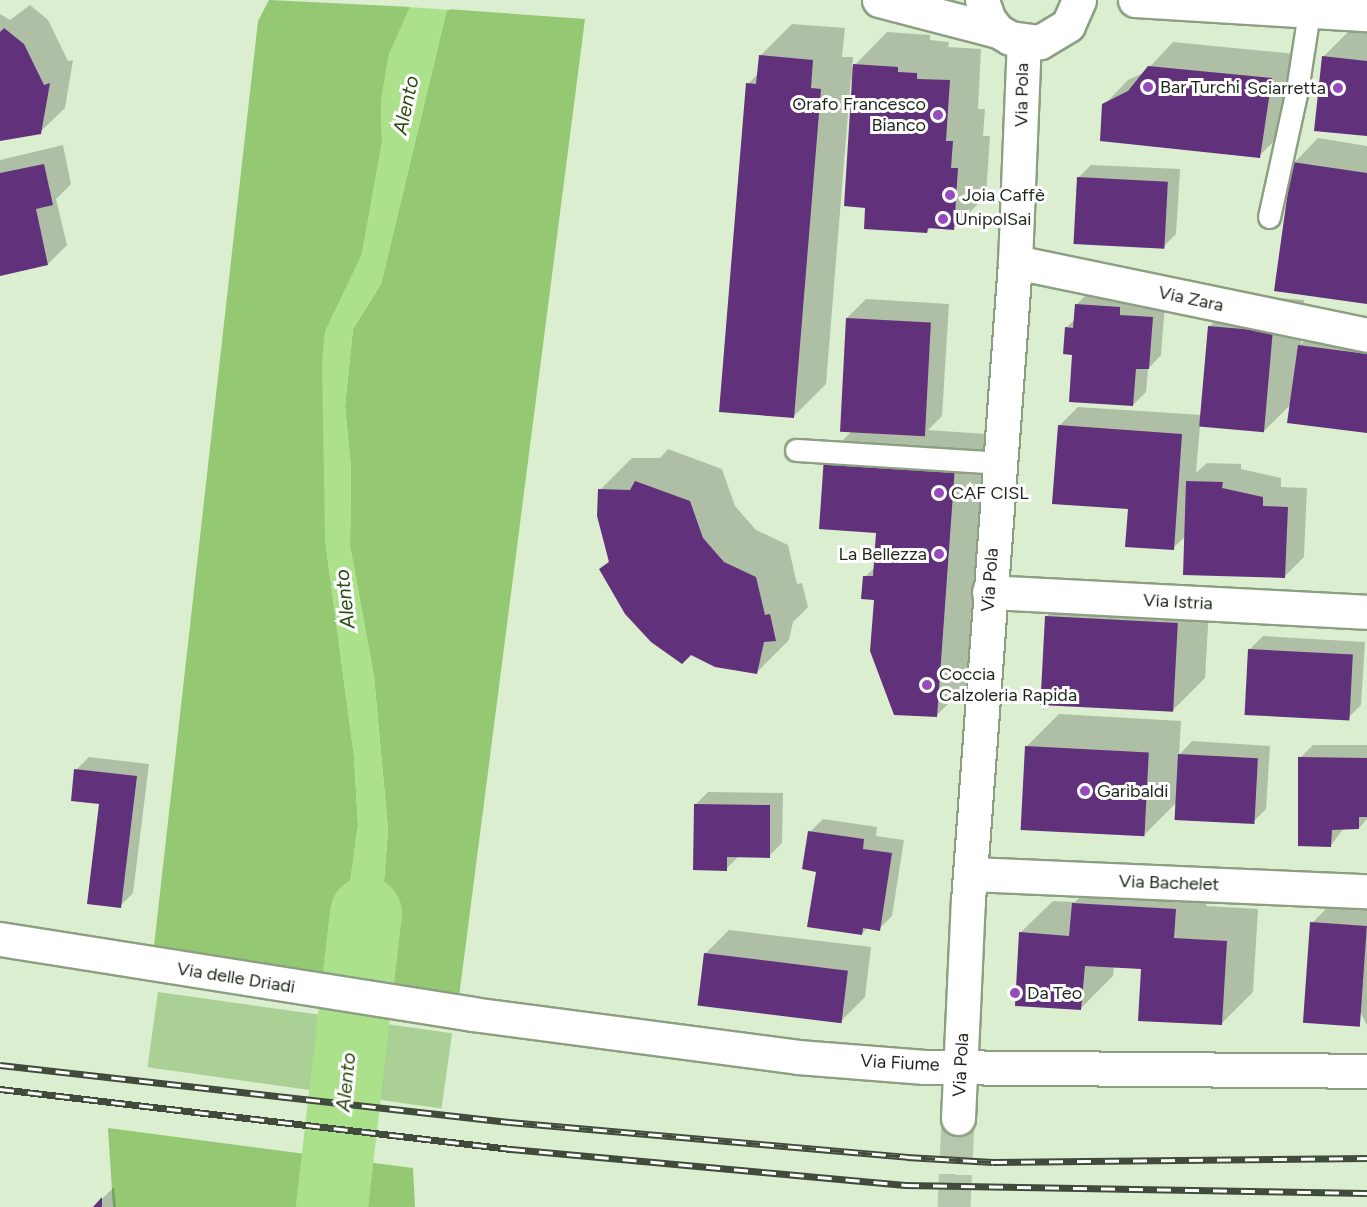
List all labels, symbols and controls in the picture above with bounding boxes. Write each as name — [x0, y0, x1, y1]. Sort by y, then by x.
street label: Via Pola — [1011, 63, 1033, 127]
water label: Alento — [388, 73, 424, 137]
place label: Bar Turchi — [1160, 76, 1240, 98]
place label: Sciarretta — [1247, 77, 1326, 99]
marker: Bar Turchi — [1141, 80, 1155, 94]
marker: Sciarretta — [1331, 81, 1345, 95]
place label: Orafo Francesco Bianco — [792, 94, 926, 136]
marker: Orafo Francesco Bianco — [931, 108, 945, 122]
place label: Joia Caffè — [962, 184, 1045, 206]
marker: Joia Caffè — [943, 188, 957, 202]
place label: UnipolSai — [955, 208, 1031, 230]
marker: UnipolSai — [936, 212, 950, 226]
street label: Via Zara — [1156, 282, 1226, 316]
place label: CAF CISL — [951, 482, 1029, 504]
marker: CAF CISL — [932, 486, 946, 500]
place label: La Bellezza — [839, 543, 927, 565]
marker: La Bellezza — [932, 547, 946, 561]
street label: Via Pola — [977, 547, 1003, 613]
water label: Alento — [330, 568, 360, 630]
street label: Via Istria — [1143, 589, 1213, 615]
place label: Coccia Calzoleria Rapida — [939, 664, 1077, 706]
marker: Coccia Calzoleria Rapida — [920, 678, 934, 692]
place label: Garibaldi — [1097, 780, 1169, 802]
marker: Garibaldi — [1078, 784, 1092, 798]
street label: Via Bachelet — [1118, 870, 1220, 896]
street label: Via delle Driadi — [175, 958, 297, 998]
place label: Da Teo — [1027, 982, 1082, 1004]
marker: Da Teo — [1008, 986, 1022, 1000]
street label: Via Pola — [949, 1032, 973, 1098]
street label: Via Fiume — [860, 1050, 940, 1076]
water label: Alento — [331, 1051, 361, 1113]

